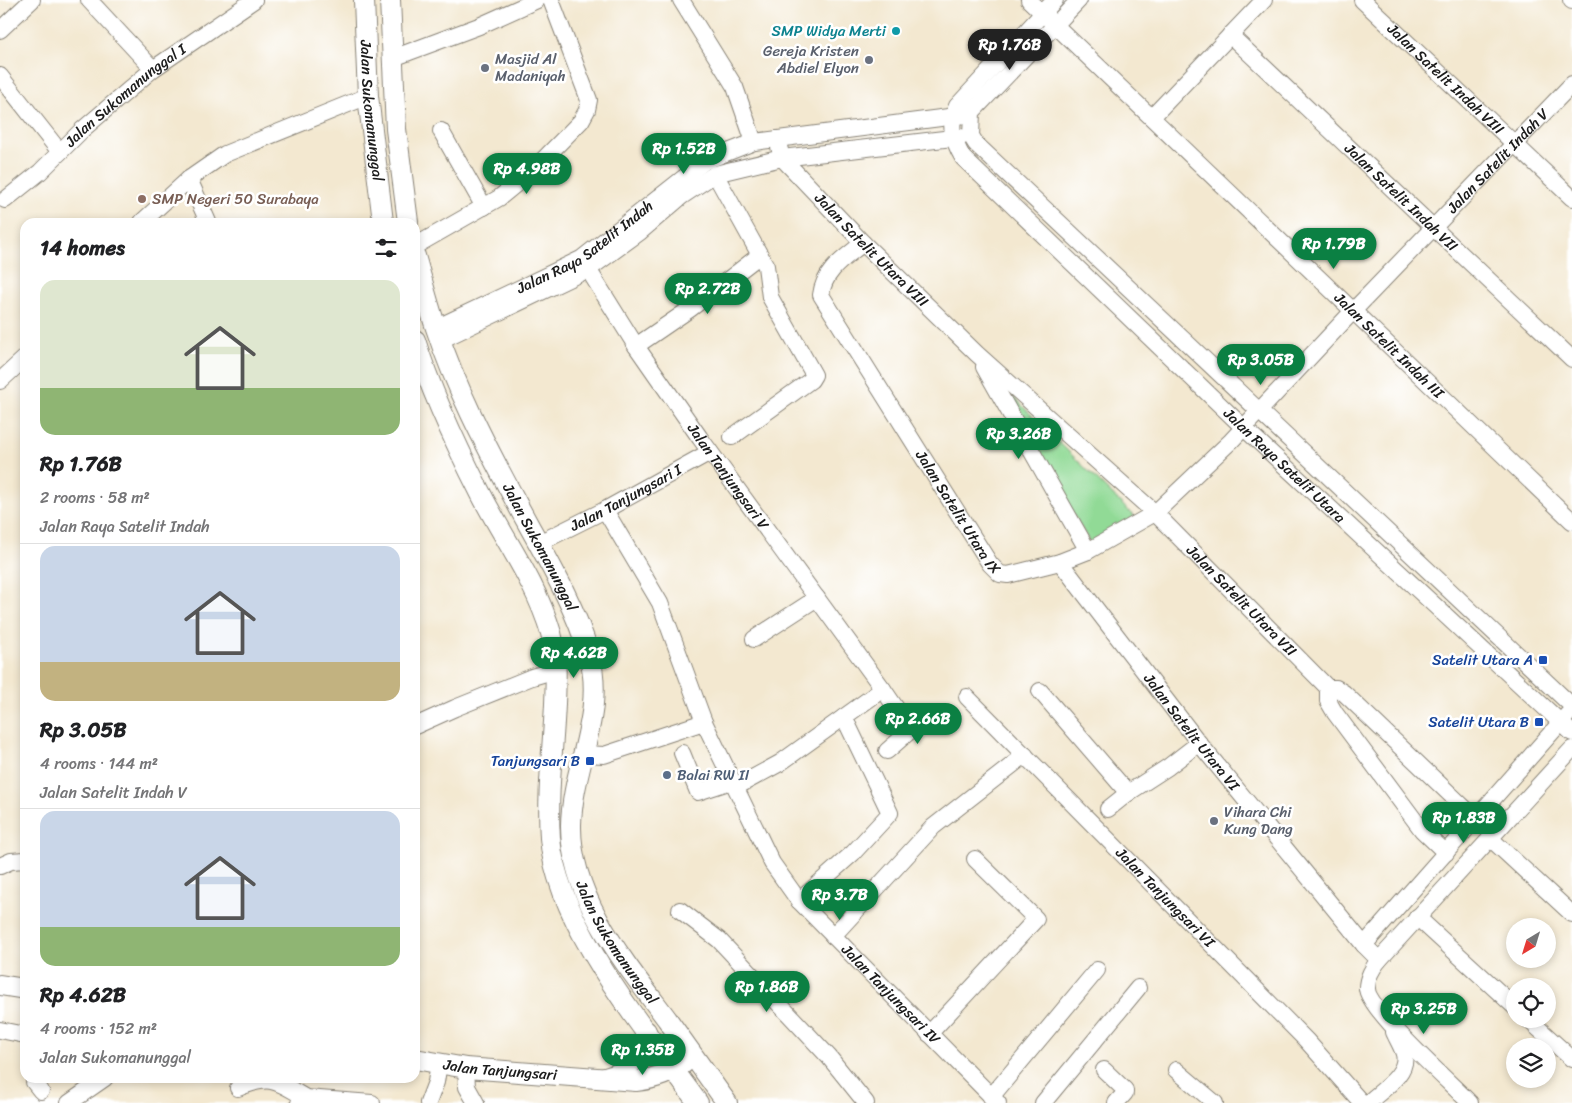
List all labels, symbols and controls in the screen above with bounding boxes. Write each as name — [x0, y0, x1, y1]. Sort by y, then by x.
street label: Jalan Satelit Indah VIII — [1380, 16, 1511, 141]
place label: SMP Widya Merti — [772, 18, 887, 44]
marker: SMP Widya Merti — [890, 25, 902, 37]
pin: Rp 1.76B — [958, 28, 1062, 71]
text: Rp 1.76B — [979, 30, 1041, 59]
street label: Jalan Sukomanunggal I — [58, 36, 193, 154]
place label: Gereja Kristen Abdiel Elyon — [763, 38, 859, 81]
street label: Jalan Sukomanunggal — [353, 39, 391, 183]
place label: Masjid Al Madaniyah — [495, 46, 566, 89]
marker: Gereja Kristen Abdiel Elyon — [863, 54, 875, 66]
marker: Masjid Al Madaniyah — [479, 62, 491, 74]
street label: Jalan Satelit Indah V — [1440, 102, 1555, 220]
pin: Rp 1.52B — [632, 132, 736, 175]
text: Rp 1.52B — [652, 134, 716, 163]
street label: Jalan Satelit Indah VII — [1338, 136, 1465, 258]
pin: Rp 4.98B — [475, 152, 579, 195]
text: Rp 4.98B — [494, 154, 560, 183]
place label: SMP Negeri 50 Surabaya — [152, 186, 319, 212]
street label: Jalan Satelit Utara VIII — [808, 186, 935, 314]
marker: SMP Negeri 50 Surabaya — [136, 193, 148, 205]
street label: Jalan Raya Satelit Indah — [511, 194, 659, 301]
pin: Rp 1.79B — [1282, 228, 1386, 270]
text: 14 homes — [40, 229, 125, 267]
text: Rp 1.79B — [1302, 229, 1366, 258]
icon: filters — [372, 234, 400, 262]
pin: Rp 2.72B — [656, 272, 760, 315]
text: Rp 2.72B — [676, 274, 740, 303]
street label: Jalan Satelit Indah III — [1327, 285, 1451, 406]
icon: home — [175, 313, 265, 403]
pin: Rp 3.05B — [1209, 344, 1313, 386]
text: Rp 3.05B — [1228, 345, 1294, 374]
street label: Jalan Raya Satelit Utara — [1216, 401, 1352, 530]
street label: Jalan Tanjungsari V — [680, 417, 776, 536]
pin: Rp 3.26B — [967, 418, 1071, 460]
text: Rp 3.26B — [987, 419, 1051, 448]
street label: Jalan Satelit Utara IX — [908, 444, 1007, 581]
text: Rp 1.76B — [40, 445, 122, 483]
street label: Jalan Tanjungsari I — [565, 456, 688, 539]
street label: Jalan Sukomanunggal — [495, 478, 585, 616]
text: 2 rooms · 58 m² — [40, 483, 150, 512]
text: Jalan Raya Satelit Indah — [40, 512, 210, 541]
street label: Jalan Satelit Utara VII — [1179, 538, 1303, 663]
icon: home — [175, 578, 265, 668]
pin: Rp 4.62B — [522, 636, 626, 679]
text: Rp 4.62B — [541, 638, 607, 667]
place label: Satelit Utara A — [1432, 647, 1533, 673]
marker: Satelit Utara A — [1537, 654, 1549, 666]
street label: Jalan Satelit Utara VI — [1136, 667, 1247, 798]
pin: Rp 2.66B — [866, 702, 970, 745]
text: Rp 2.66B — [886, 704, 950, 733]
place label: Satelit Utara B — [1428, 709, 1530, 735]
text: Rp 3.05B — [40, 711, 127, 749]
marker: Satelit Utara B — [1533, 716, 1545, 728]
place label: Tanjungsari B — [491, 748, 581, 774]
text: 4 rooms · 144 m² — [40, 749, 158, 778]
marker: Tanjungsari B — [584, 755, 596, 767]
place label: Balai RW II — [677, 762, 750, 788]
marker: Balai RW II — [661, 769, 673, 781]
text: Jalan Satelit Indah V — [40, 778, 187, 807]
place label: Vihara Chi Kung Dang — [1224, 799, 1293, 842]
pin: Rp 1.83B — [1412, 802, 1516, 844]
text: Rp 1.83B — [1433, 803, 1495, 832]
marker: Vihara Chi Kung Dang — [1208, 815, 1220, 827]
street label: Jalan Tanjungsari VI — [1109, 840, 1222, 955]
icon: home — [175, 843, 265, 933]
street label: Jalan Sukomanunggal — [568, 876, 665, 1011]
pin: Rp 3.7B — [794, 878, 886, 921]
text: Rp 3.7B — [812, 880, 868, 909]
north arrow — [1506, 918, 1556, 968]
map controls — [1506, 918, 1556, 1088]
street label: Jalan Tanjungsari IV — [834, 937, 947, 1051]
pin: Rp 1.86B — [715, 970, 819, 1013]
text: Rp 1.86B — [736, 972, 798, 1001]
text: Rp 4.62B — [40, 976, 126, 1014]
button: locate — [1506, 978, 1556, 1028]
pin: Rp 3.25B — [1372, 992, 1476, 1035]
text: Rp 3.25B — [1391, 994, 1457, 1023]
text: 4 rooms · 152 m² — [40, 1014, 157, 1043]
pin: Rp 1.35B — [591, 1034, 695, 1076]
text: Rp 1.35B — [612, 1035, 674, 1064]
button: layers — [1506, 1038, 1556, 1088]
text: Jalan Sukomanunggal — [40, 1043, 191, 1072]
street label: Jalan Tanjungsari — [440, 1051, 559, 1088]

